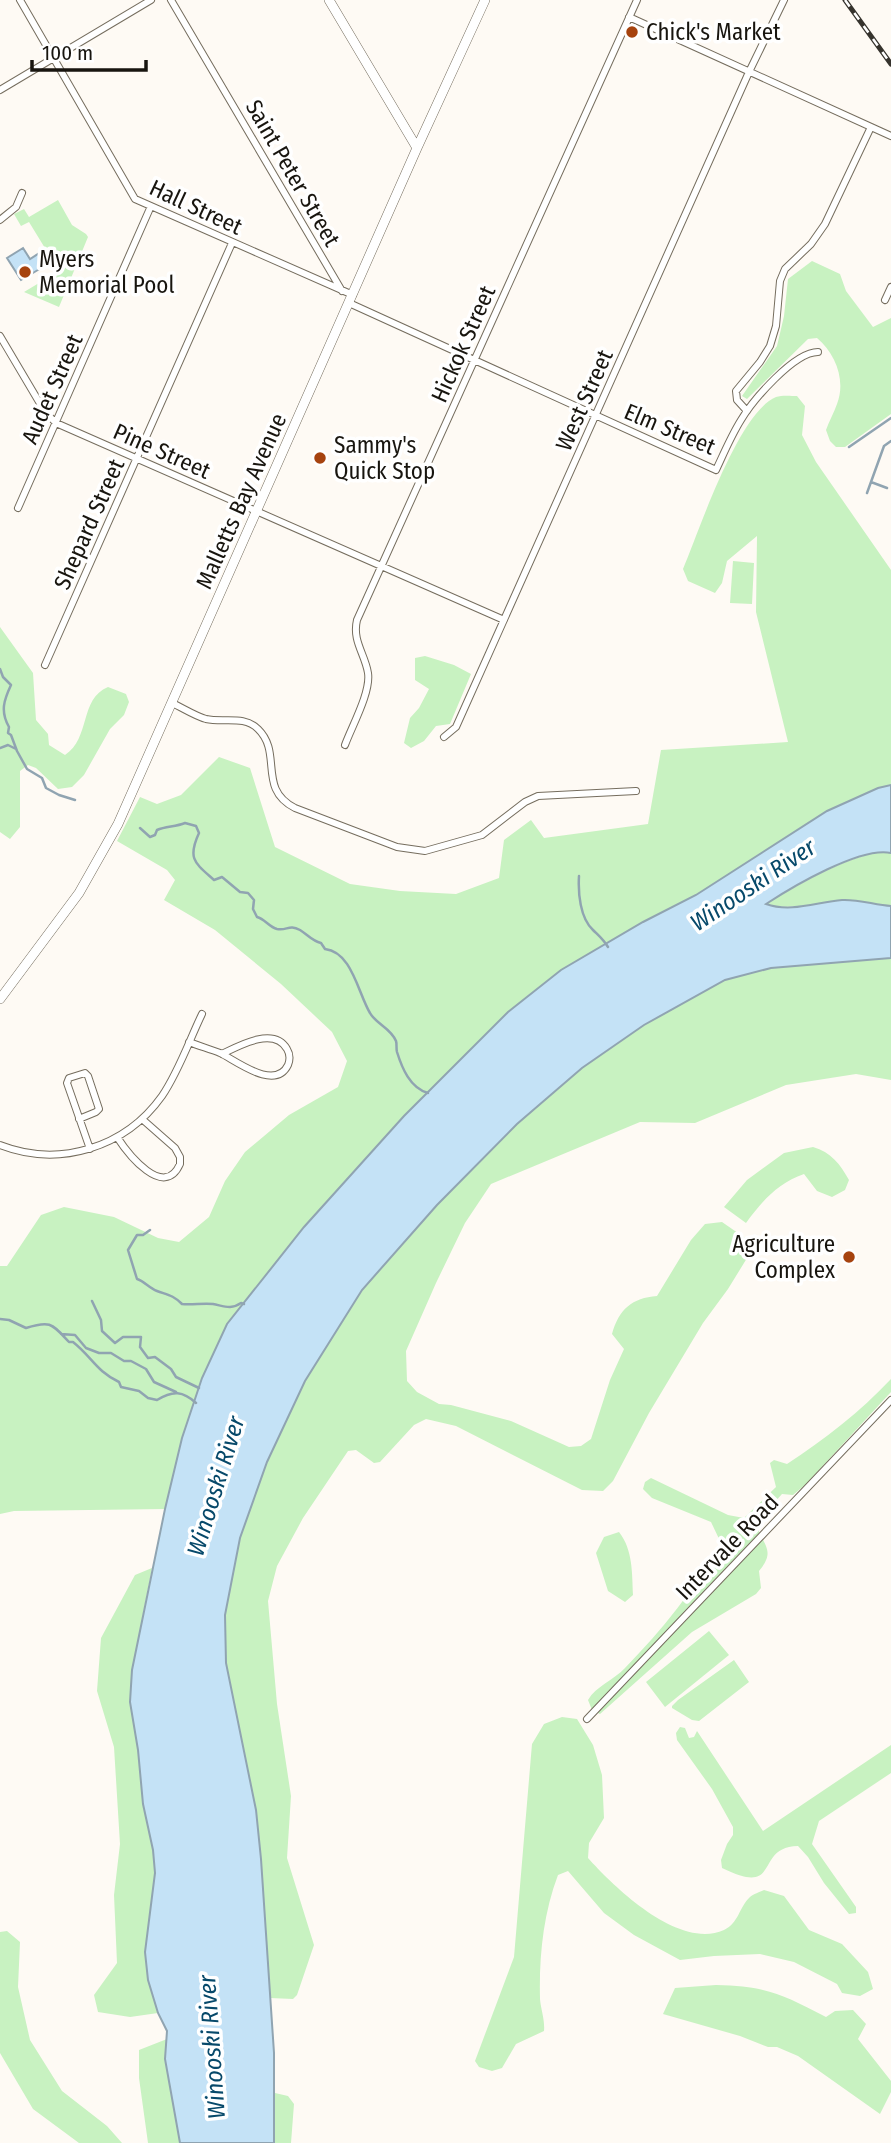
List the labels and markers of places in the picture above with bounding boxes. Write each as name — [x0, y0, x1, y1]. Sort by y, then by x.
place label: Chick's Market — [646, 18, 781, 46]
marker: Chick's Market — [624, 24, 640, 40]
place label: Myers Memorial Pool — [39, 245, 174, 299]
marker: Myers Memorial Pool — [17, 264, 33, 280]
place label: Sammy's Quick Stop — [334, 431, 435, 485]
marker: Sammy's Quick Stop — [312, 450, 328, 466]
place label: Agriculture Complex — [732, 1230, 835, 1284]
marker: Agriculture Complex — [841, 1249, 857, 1265]

